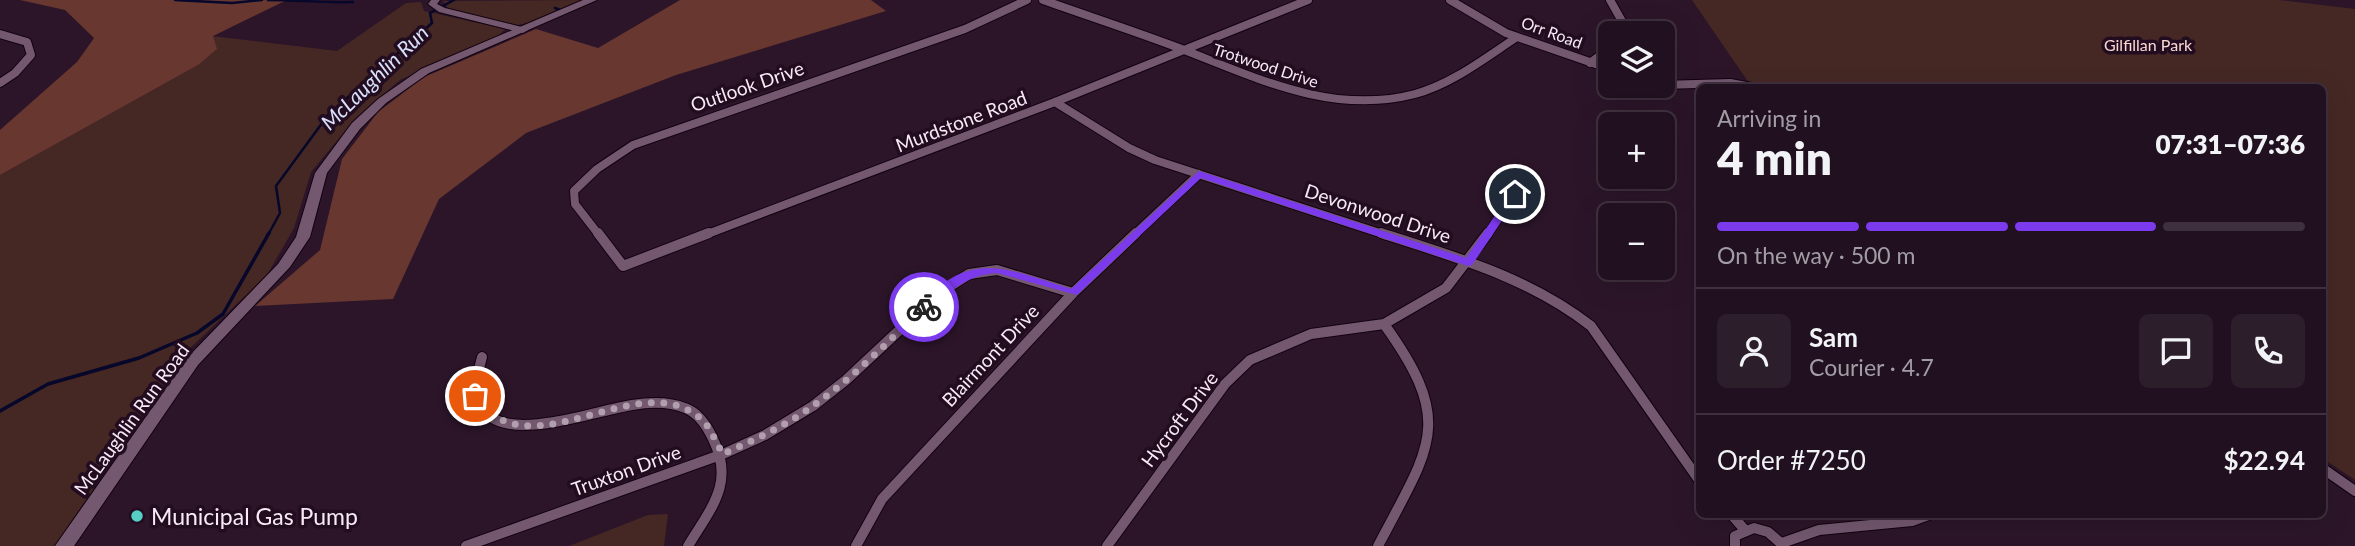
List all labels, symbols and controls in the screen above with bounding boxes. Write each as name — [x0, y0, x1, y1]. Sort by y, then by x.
street label: Orr Road — [1519, 12, 1585, 52]
water label: McLaughlin Run — [315, 20, 433, 134]
map controls — [1598, 21, 1675, 280]
button: layers — [1598, 21, 1675, 98]
park label: Gilfillan Park — [2104, 35, 2193, 54]
street label: Trotwood Drive — [1211, 39, 1321, 91]
street label: Outlook Drive — [687, 56, 807, 116]
street label: Murdstone Road — [892, 85, 1030, 157]
text: Arriving in — [1717, 104, 1821, 132]
button: + — [1598, 112, 1675, 189]
text: 07:31–07:36 — [2155, 128, 2305, 160]
text: 4 min — [1717, 130, 1832, 185]
pin — [1485, 164, 1545, 224]
icon: home — [1496, 175, 1534, 213]
street label: Devonwood Drive — [1302, 179, 1454, 247]
button: − — [1598, 203, 1675, 280]
text: On the way · 500 m — [1717, 241, 1916, 269]
courier — [889, 272, 959, 342]
icon: bike — [905, 288, 943, 326]
street label: Blairmont Drive — [937, 299, 1043, 411]
button: person — [1717, 314, 1791, 388]
button: chat — [2139, 314, 2213, 388]
button: phone — [2231, 314, 2305, 388]
text: Sam — [1809, 321, 1858, 353]
street label: McLaughlin Run Road — [69, 339, 193, 499]
text: Courier · 4.7 — [1809, 353, 1934, 381]
pin — [445, 366, 505, 426]
street label: Hycroft Drive — [1136, 367, 1222, 471]
icon: bag — [456, 377, 494, 415]
street label: Truxton Drive — [568, 440, 684, 500]
text: Order #7250 — [1717, 444, 1866, 476]
text: $22.94 — [2223, 444, 2305, 476]
place label: Municipal Gas Pump — [151, 502, 358, 530]
marker: Municipal Gas Pump — [129, 508, 145, 524]

